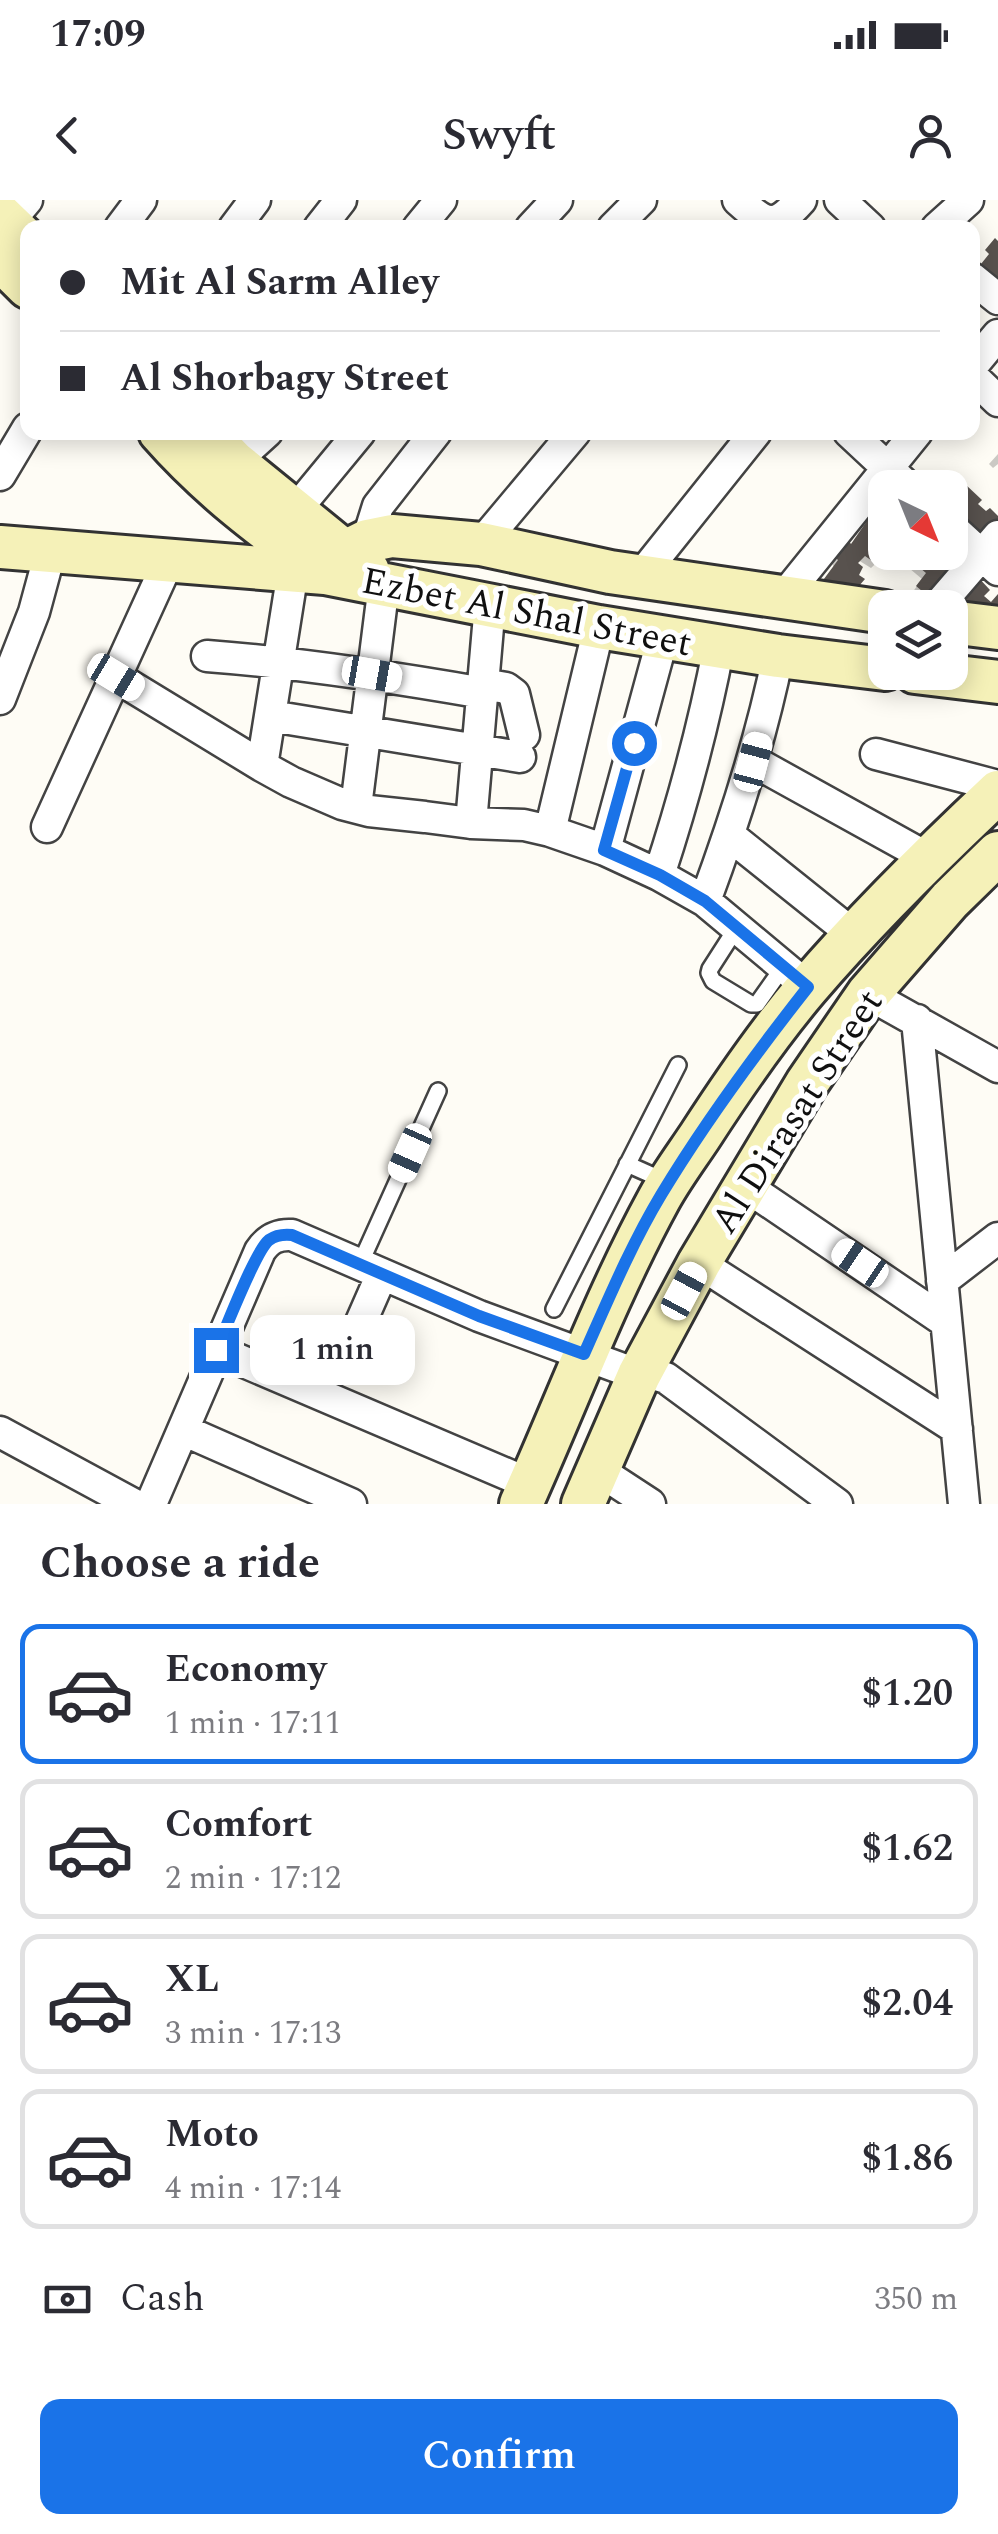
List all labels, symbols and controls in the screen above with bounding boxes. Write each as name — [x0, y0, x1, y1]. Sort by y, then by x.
text: 17:09 — [50, 6, 145, 64]
text: Swyft — [442, 101, 556, 170]
icon: back — [40, 108, 95, 163]
icon: person — [903, 108, 958, 163]
text: Mit Al Sarm Alley — [120, 254, 439, 312]
text: Al Shorbagy Street — [120, 350, 449, 408]
north arrow — [868, 470, 968, 570]
map controls — [868, 470, 968, 690]
street label: Ezbet Al Shal Street — [357, 553, 697, 673]
button: layers — [868, 590, 968, 690]
car — [83, 649, 149, 705]
car — [340, 654, 404, 694]
route start — [612, 721, 657, 766]
car — [731, 729, 775, 795]
street label: Al Dirasat Street — [697, 978, 899, 1246]
car — [384, 1119, 436, 1187]
car — [827, 1234, 893, 1292]
car — [657, 1257, 711, 1325]
callout: 1 min — [251, 1315, 416, 1385]
text: 1 min — [291, 1325, 374, 1374]
route end — [194, 1328, 239, 1373]
text: Choose a ride — [40, 1529, 320, 1598]
text: Economy — [165, 1641, 326, 1699]
icon: car — [45, 1649, 135, 1739]
text: $1.20 — [862, 1665, 953, 1723]
text: 1 min · 17:11 — [165, 1699, 341, 1748]
text: Comfort — [165, 1796, 312, 1854]
icon: car — [45, 1804, 135, 1894]
text: $1.62 — [862, 1820, 953, 1878]
text: 2 min · 17:12 — [165, 1854, 341, 1903]
text: XL — [165, 1951, 219, 2009]
icon: car — [45, 1959, 135, 2049]
text: $2.04 — [862, 1975, 953, 2033]
text: 3 min · 17:13 — [165, 2009, 341, 2058]
text: Moto — [165, 2106, 259, 2164]
icon: car — [45, 2114, 135, 2204]
text: $1.86 — [862, 2130, 953, 2188]
text: 4 min · 17:14 — [165, 2164, 341, 2213]
text: Cash — [120, 2270, 205, 2328]
icon: cash — [40, 2272, 95, 2327]
text: 350 m — [874, 2275, 958, 2324]
button: Confirm — [40, 2399, 958, 2514]

